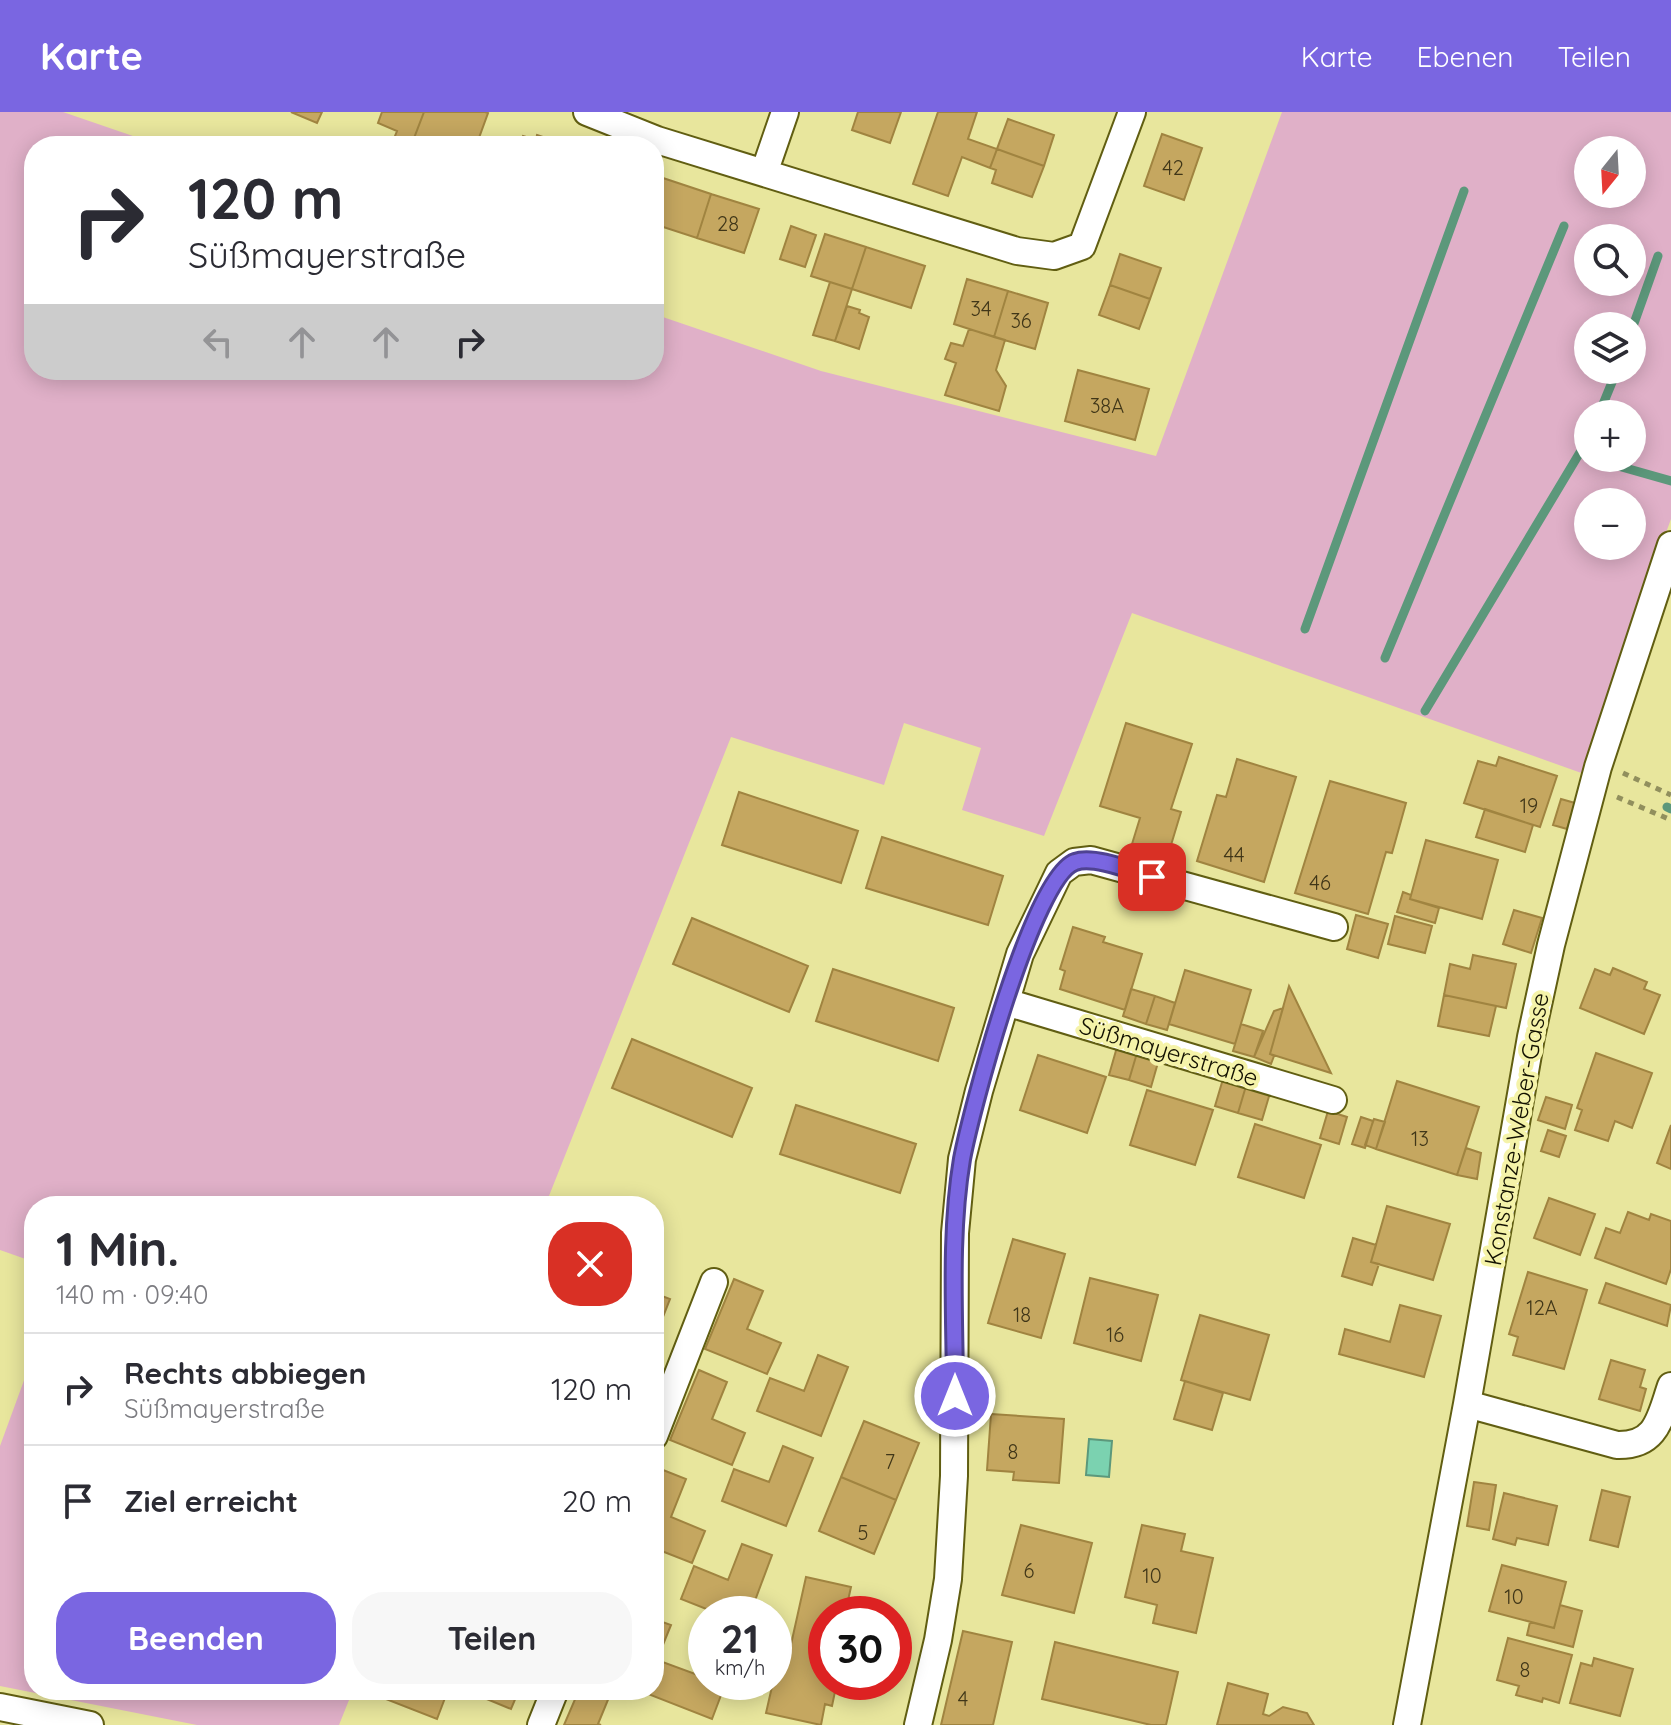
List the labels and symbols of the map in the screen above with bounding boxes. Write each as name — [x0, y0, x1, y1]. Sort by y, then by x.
north arrow — [1574, 136, 1646, 208]
house number: 42 — [1162, 155, 1184, 180]
house number: 28 — [717, 211, 739, 236]
house number: 34 — [970, 296, 992, 321]
house number: 36 — [1010, 308, 1032, 333]
house number: 38A — [1090, 393, 1124, 418]
house number: 19 — [1520, 793, 1538, 818]
house number: 44 — [1223, 842, 1245, 867]
pin — [1118, 843, 1186, 911]
house number: 46 — [1309, 870, 1331, 895]
street label: Konstanze-Weber-Gasse — [1477, 990, 1555, 1268]
street label: Süßmayerstraße — [1076, 1010, 1262, 1092]
house number: 13 — [1411, 1126, 1429, 1151]
house number: 12A — [1526, 1295, 1558, 1320]
house number: 18 — [1013, 1302, 1031, 1327]
house number: 16 — [1106, 1322, 1124, 1347]
position arrow — [913, 1354, 997, 1438]
house number: 8 — [1008, 1439, 1018, 1464]
house number: 7 — [885, 1449, 895, 1474]
house number: 5 — [858, 1520, 868, 1545]
house number: 6 — [1024, 1558, 1035, 1583]
house number: 10 — [1142, 1563, 1162, 1588]
house number: 10 — [1504, 1584, 1524, 1609]
speed limit sign: 30 — [808, 1596, 912, 1700]
house number: 8 — [1520, 1657, 1530, 1682]
house number: 4 — [958, 1686, 968, 1711]

